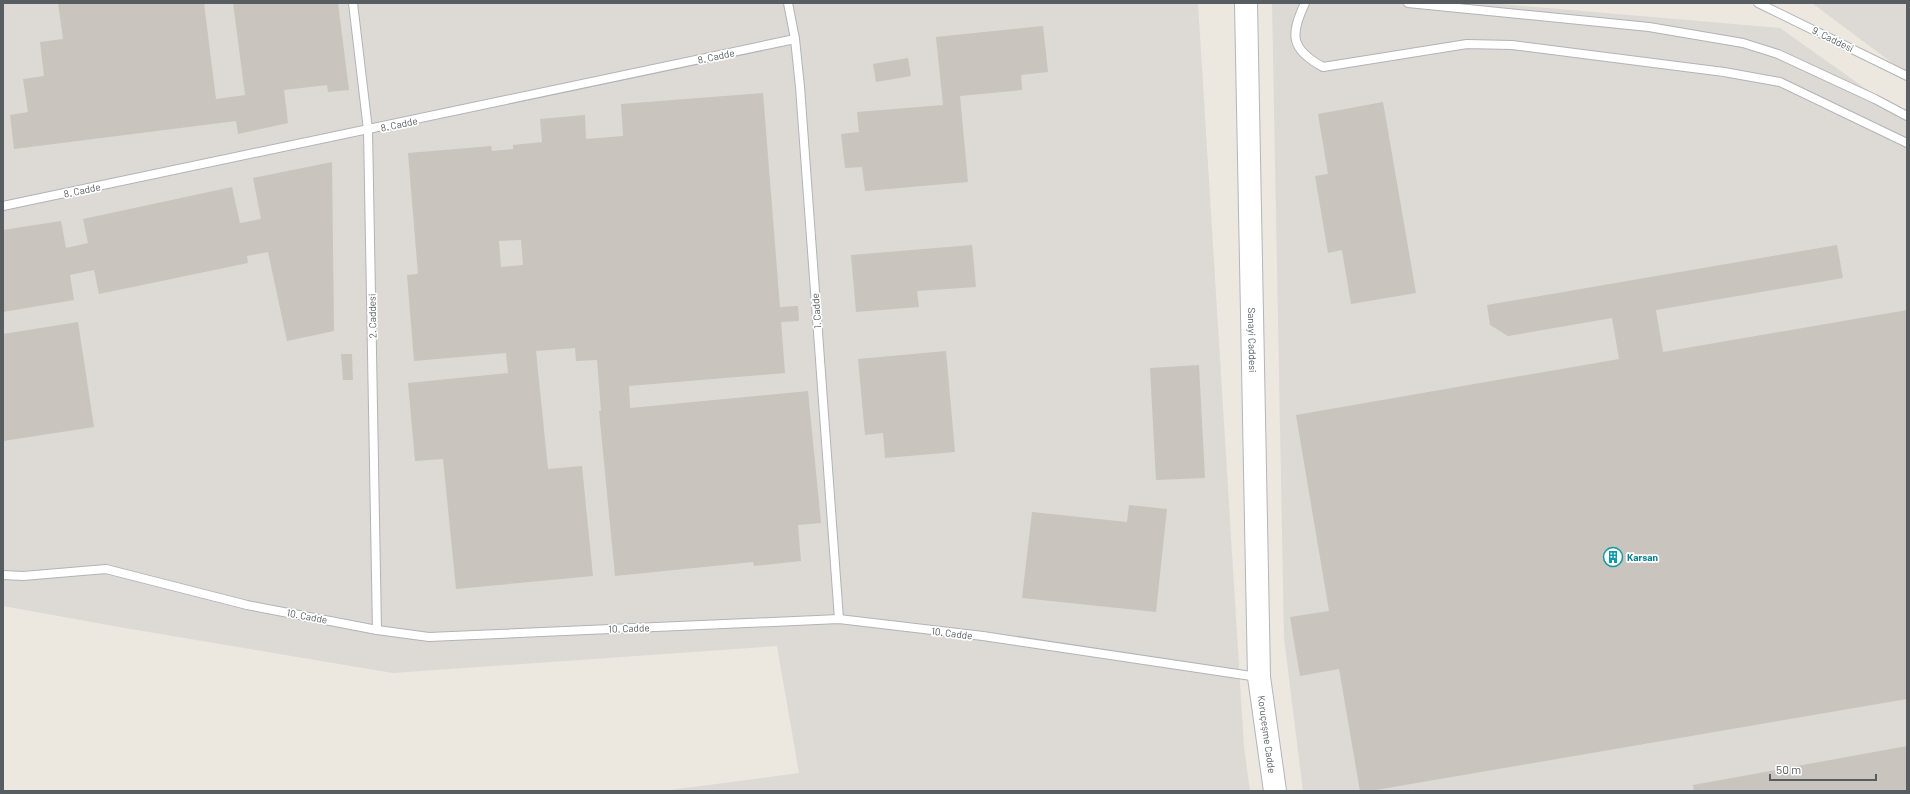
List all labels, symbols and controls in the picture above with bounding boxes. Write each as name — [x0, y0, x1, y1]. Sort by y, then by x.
street label: 9. Caddesi — [1810, 24, 1856, 54]
street label: 8. Cadde — [696, 46, 736, 66]
street label: 8. Cadde — [379, 114, 419, 134]
street label: 8. Cadde — [62, 180, 102, 200]
street label: 1. Cadde — [809, 293, 823, 329]
street label: 2. Caddesi — [366, 294, 378, 338]
street label: Sanayi Caddesi — [1246, 307, 1259, 373]
building icon: Karsan — [1602, 546, 1624, 568]
place label: Karsan — [1627, 551, 1658, 563]
street label: 10. Cadde — [286, 606, 328, 626]
street label: 10. Cadde — [608, 621, 650, 635]
street label: 10. Cadde — [931, 625, 973, 641]
street label: Koruçeşme Cadde — [1256, 695, 1278, 774]
scale bar — [1770, 756, 1876, 782]
text: 50 m — [1776, 762, 1801, 776]

